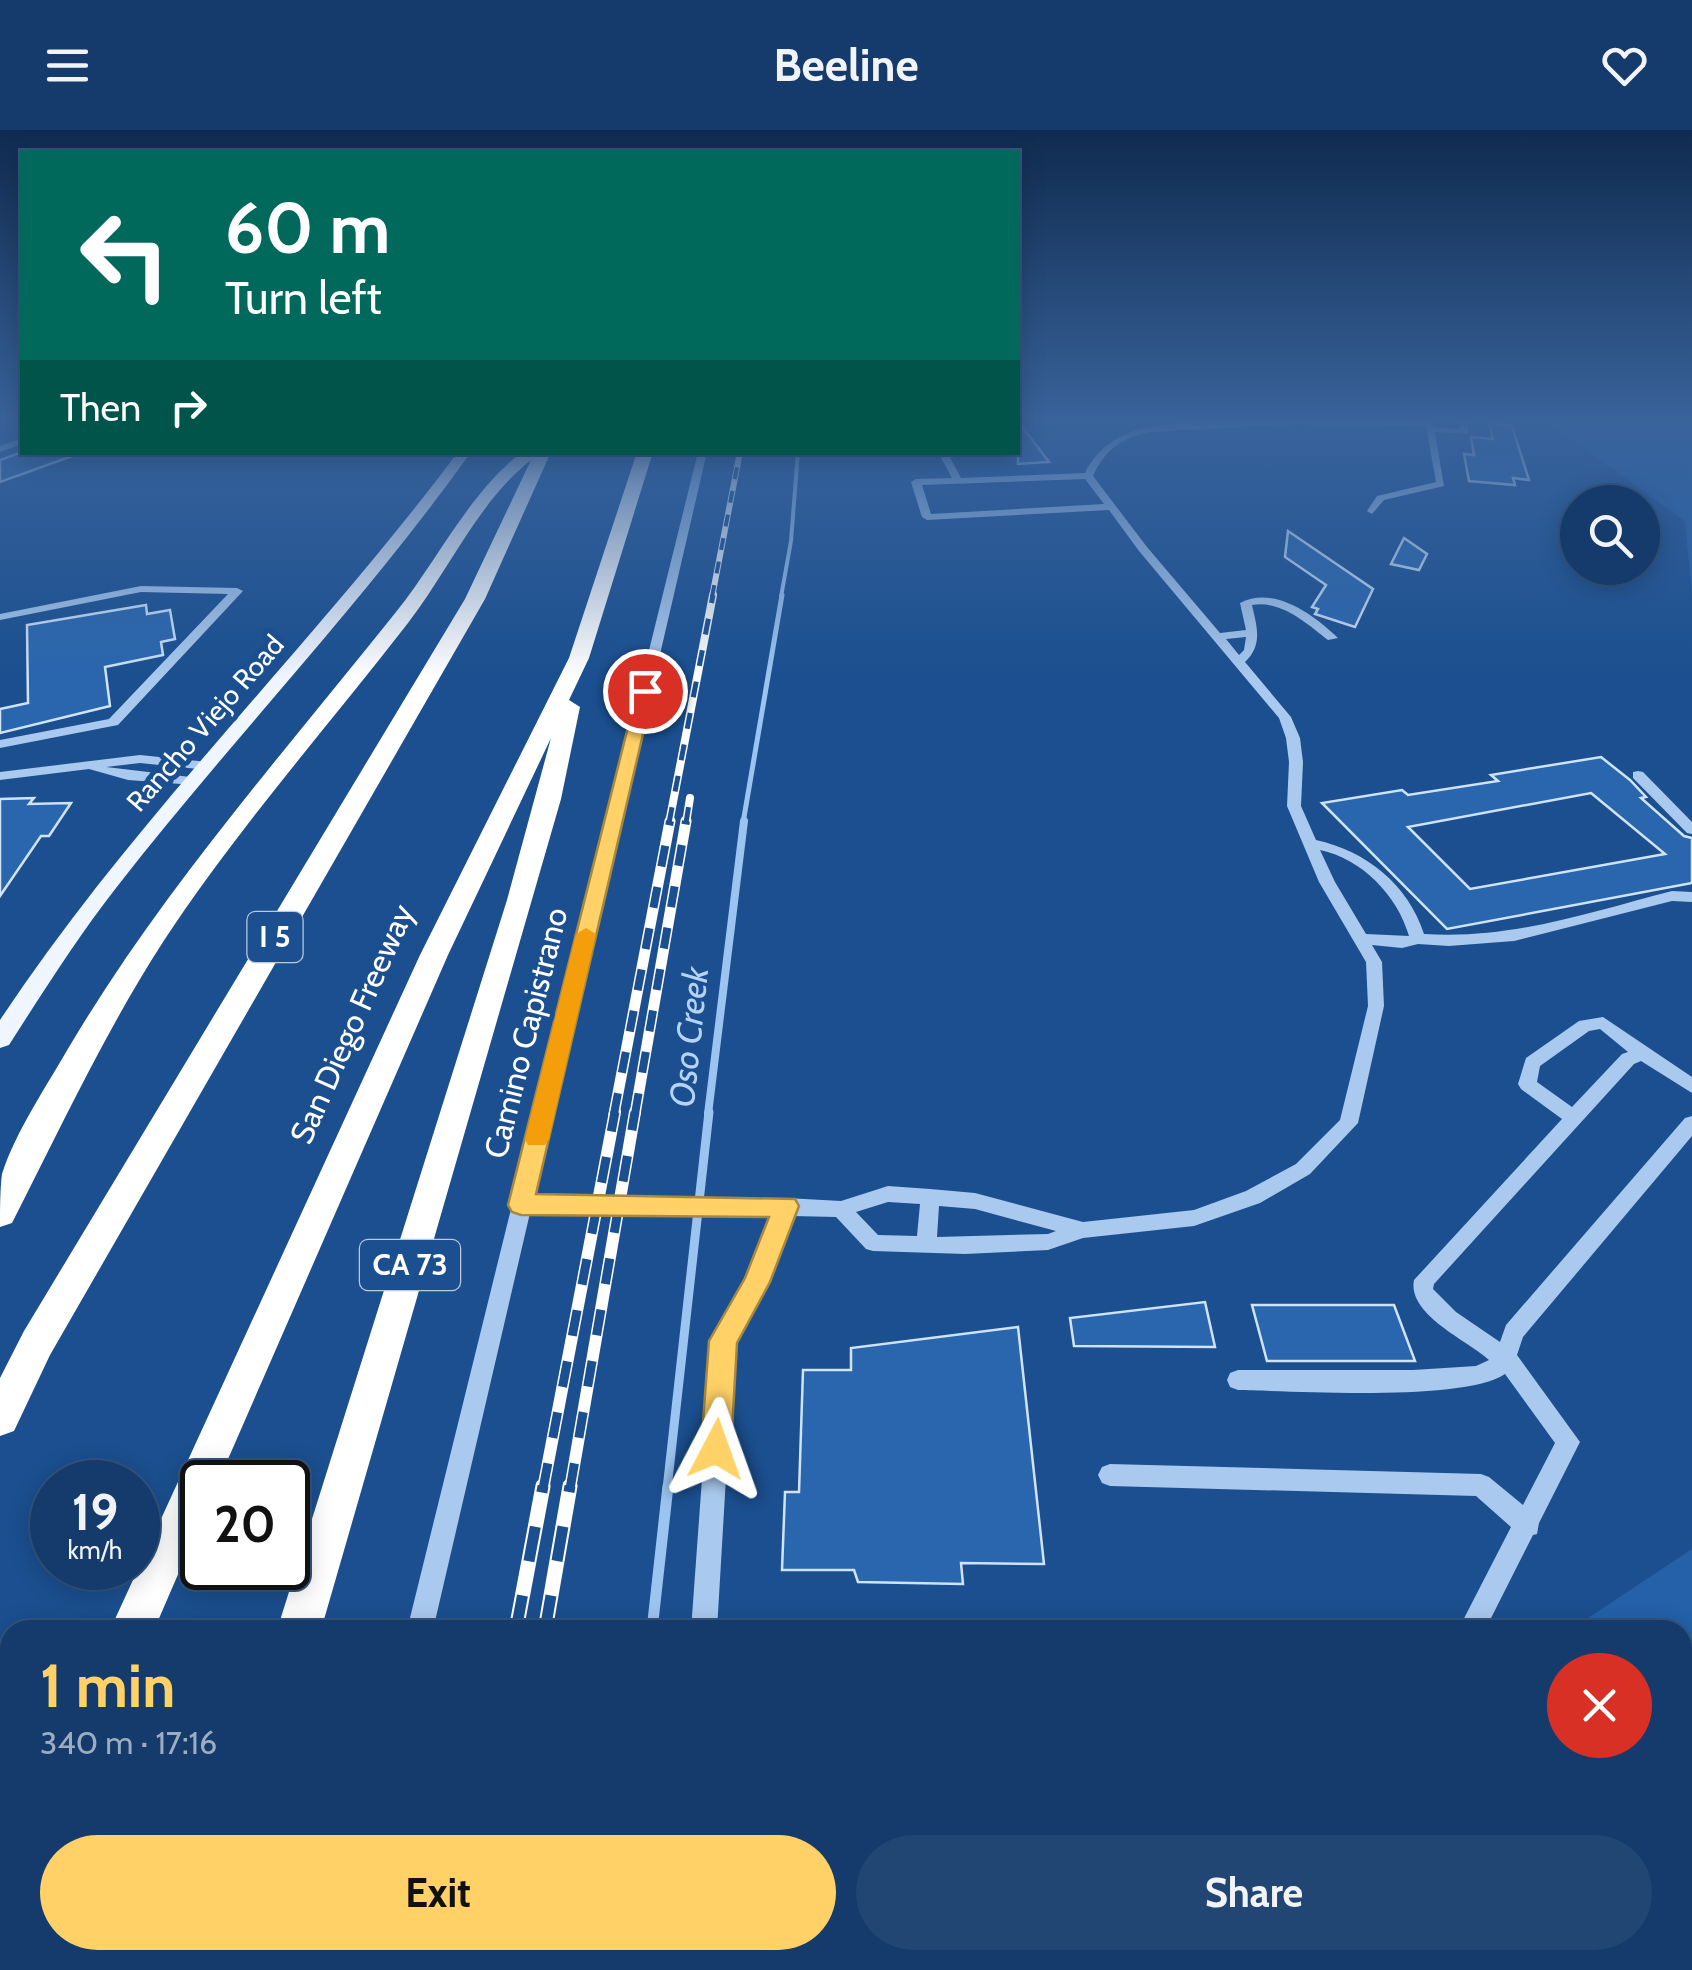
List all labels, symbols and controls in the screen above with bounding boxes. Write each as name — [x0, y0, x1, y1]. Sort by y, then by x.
icon: menu — [40, 38, 95, 93]
text: Beeline — [773, 38, 919, 92]
icon: heart — [1597, 38, 1652, 93]
text: 60 m — [225, 185, 390, 271]
icon: left — [60, 190, 190, 320]
text: Turn left — [225, 271, 382, 325]
icon: right — [161, 380, 216, 435]
text: Then — [60, 384, 141, 431]
map controls — [1560, 485, 1660, 585]
button: search — [1560, 485, 1660, 585]
street label: Rancho Viejo Road — [119, 628, 291, 818]
pin — [603, 649, 688, 734]
icon: arrive — [618, 664, 673, 719]
street label: San Diego Freeway — [281, 898, 422, 1149]
street label: Camino Capistrano — [475, 903, 576, 1162]
road number: I 5 — [248, 912, 302, 962]
water label: Oso Creek — [660, 964, 717, 1109]
road number: CA 73 — [360, 1240, 460, 1290]
position arrow — [664, 1397, 768, 1501]
speed limit sign: 20 — [180, 1460, 310, 1590]
text: 19 — [72, 1482, 118, 1543]
text: km/h — [68, 1535, 122, 1565]
text: 1 min — [40, 1649, 175, 1722]
button: close — [1547, 1653, 1652, 1758]
text: 340 m · 17:16 — [40, 1723, 217, 1762]
button: Exit — [40, 1835, 836, 1950]
button: Share — [856, 1835, 1652, 1950]

